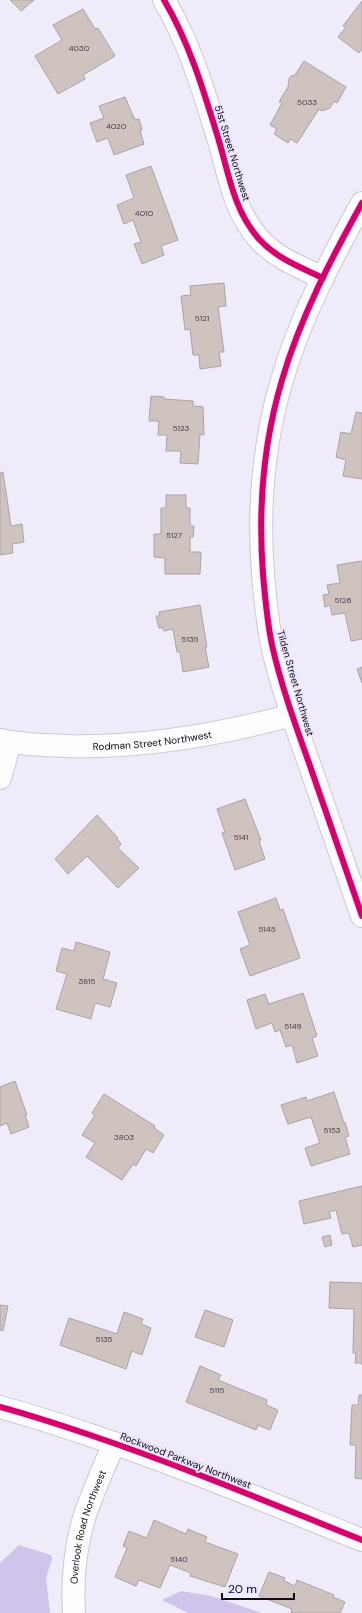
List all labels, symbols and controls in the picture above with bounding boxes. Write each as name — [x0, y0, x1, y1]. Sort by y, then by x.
house number: 4030 — [69, 43, 90, 53]
house number: 5033 — [297, 97, 317, 107]
street label: 51st Street Northwest — [212, 104, 253, 203]
house number: 4020 — [106, 121, 127, 131]
house number: 4010 — [135, 208, 154, 218]
house number: 5121 — [195, 313, 209, 323]
house number: 5123 — [173, 423, 190, 433]
house number: 5127 — [166, 530, 182, 540]
house number: 5126 — [334, 595, 352, 605]
street label: Tilden Street Northwest — [274, 629, 317, 738]
house number: 5135 — [182, 634, 199, 644]
street label: Rodman Street Northwest — [93, 728, 213, 753]
house number: 5141 — [234, 832, 248, 842]
house number: 5145 — [258, 924, 276, 934]
house number: 3815 — [79, 976, 96, 986]
house number: 5149 — [284, 1021, 302, 1031]
house number: 5153 — [324, 1125, 341, 1135]
house number: 3803 — [114, 1132, 134, 1142]
house number: 5135 — [96, 1334, 113, 1344]
house number: 5115 — [210, 1385, 224, 1395]
street label: Rockwood Parkway Northwest — [118, 1429, 253, 1492]
street label: Overlook Road Northwest — [68, 1468, 109, 1584]
house number: 5140 — [170, 1554, 188, 1564]
scale bar — [222, 1575, 294, 1601]
text: 20 m — [228, 1581, 257, 1597]

